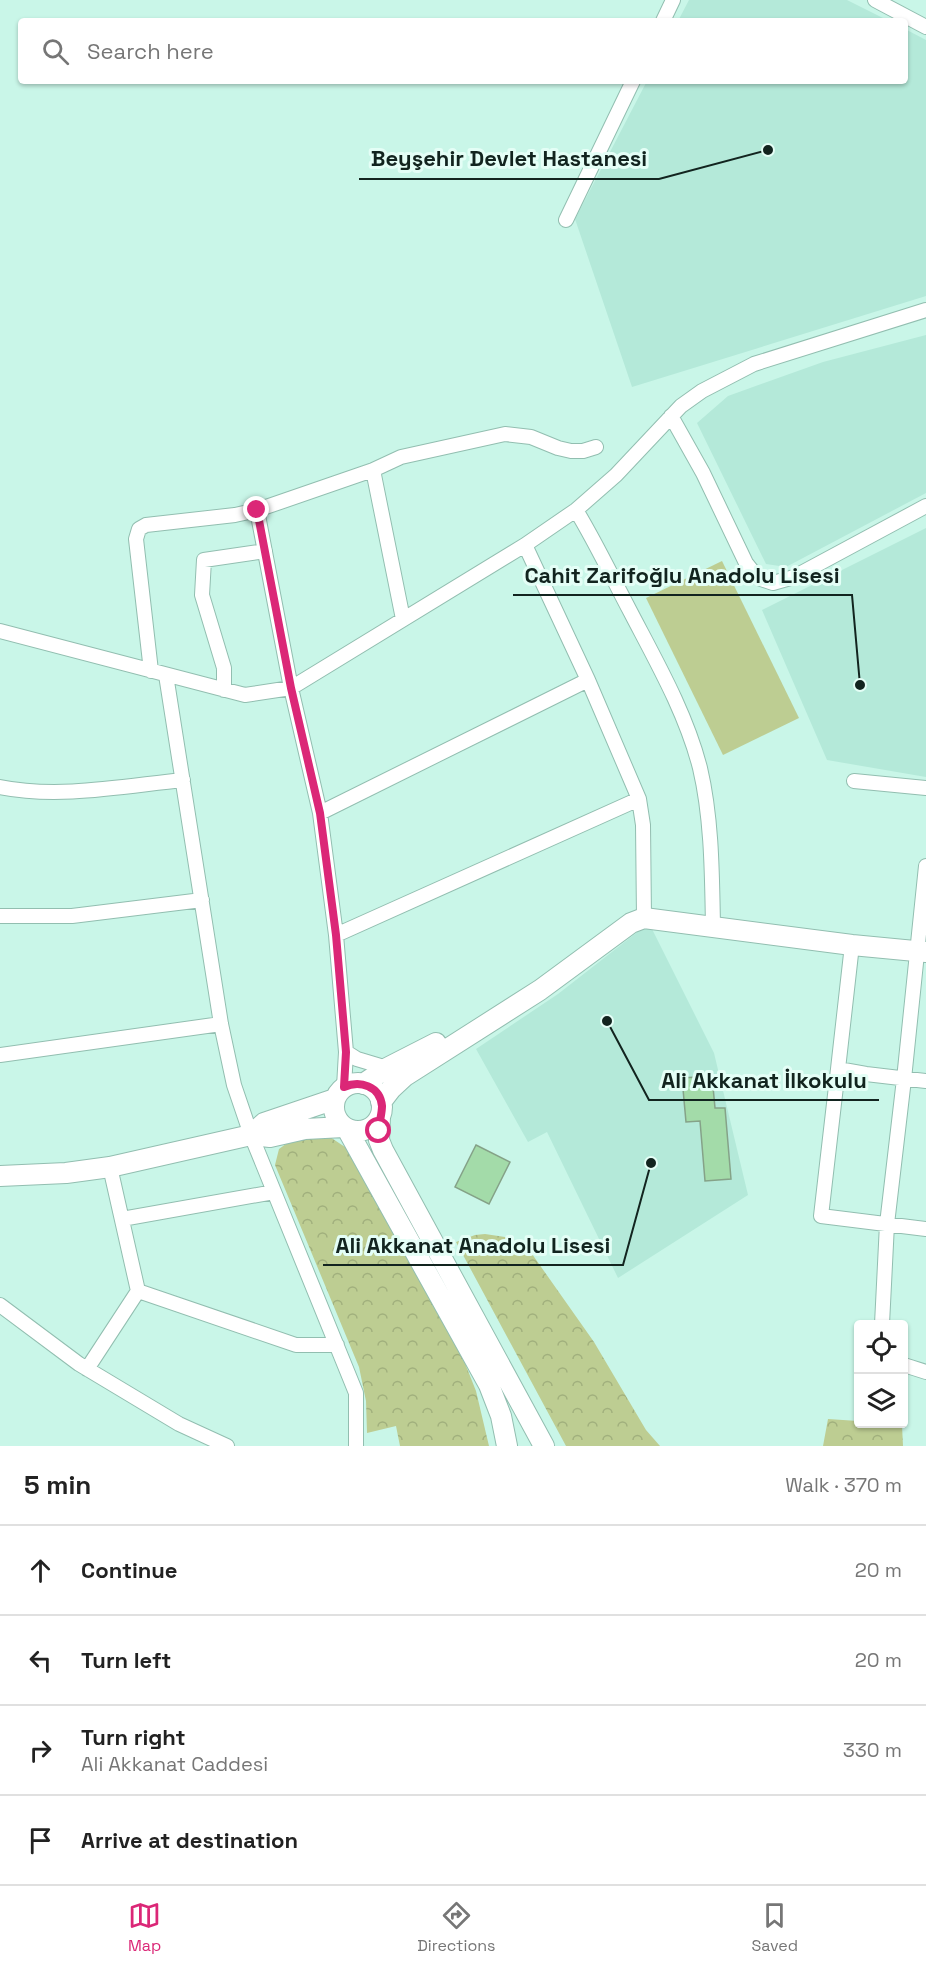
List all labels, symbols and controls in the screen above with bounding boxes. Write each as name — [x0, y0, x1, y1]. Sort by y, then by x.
search box — [18, 18, 908, 84]
icon: search — [39, 35, 72, 68]
text: Search here — [87, 37, 214, 65]
callout: Beyşehir Devlet Hastanesi — [359, 139, 659, 179]
text: Beyşehir Devlet Hastanesi — [371, 144, 647, 172]
route end — [243, 496, 269, 522]
callout: Cahit Zarifoğlu Anadolu Lisesi — [513, 555, 852, 595]
text: Cahit Zarifoğlu Anadolu Lisesi — [524, 561, 840, 589]
callout: Ali Akkanat İlkokulu — [649, 1060, 879, 1100]
text: Ali Akkanat İlkokulu — [661, 1066, 867, 1094]
route start — [365, 1117, 391, 1143]
callout: Ali Akkanat Anadolu Lisesi — [323, 1225, 623, 1265]
text: Ali Akkanat Anadolu Lisesi — [336, 1231, 610, 1259]
map controls — [854, 1320, 908, 1428]
button: locate — [854, 1320, 908, 1374]
button: layers — [854, 1374, 908, 1428]
text: 5 min — [24, 1468, 91, 1502]
text: Walk · 370 m — [785, 1472, 902, 1498]
icon: ahead — [24, 1554, 57, 1587]
text: Continue — [81, 1556, 177, 1584]
text: 20 m — [855, 1557, 902, 1583]
icon: left — [24, 1644, 57, 1677]
text: Turn left — [81, 1646, 171, 1674]
text: 20 m — [855, 1647, 902, 1673]
text: Turn right — [81, 1723, 186, 1751]
icon: right — [24, 1734, 57, 1767]
text: 330 m — [843, 1737, 902, 1763]
text: Ali Akkanat Caddesi — [81, 1751, 268, 1777]
icon: arrive — [24, 1824, 57, 1857]
text: Arrive at destination — [81, 1826, 298, 1854]
tab: Map — [128, 1899, 161, 1956]
tab: Directions — [417, 1899, 496, 1956]
tab: Saved — [751, 1899, 798, 1956]

